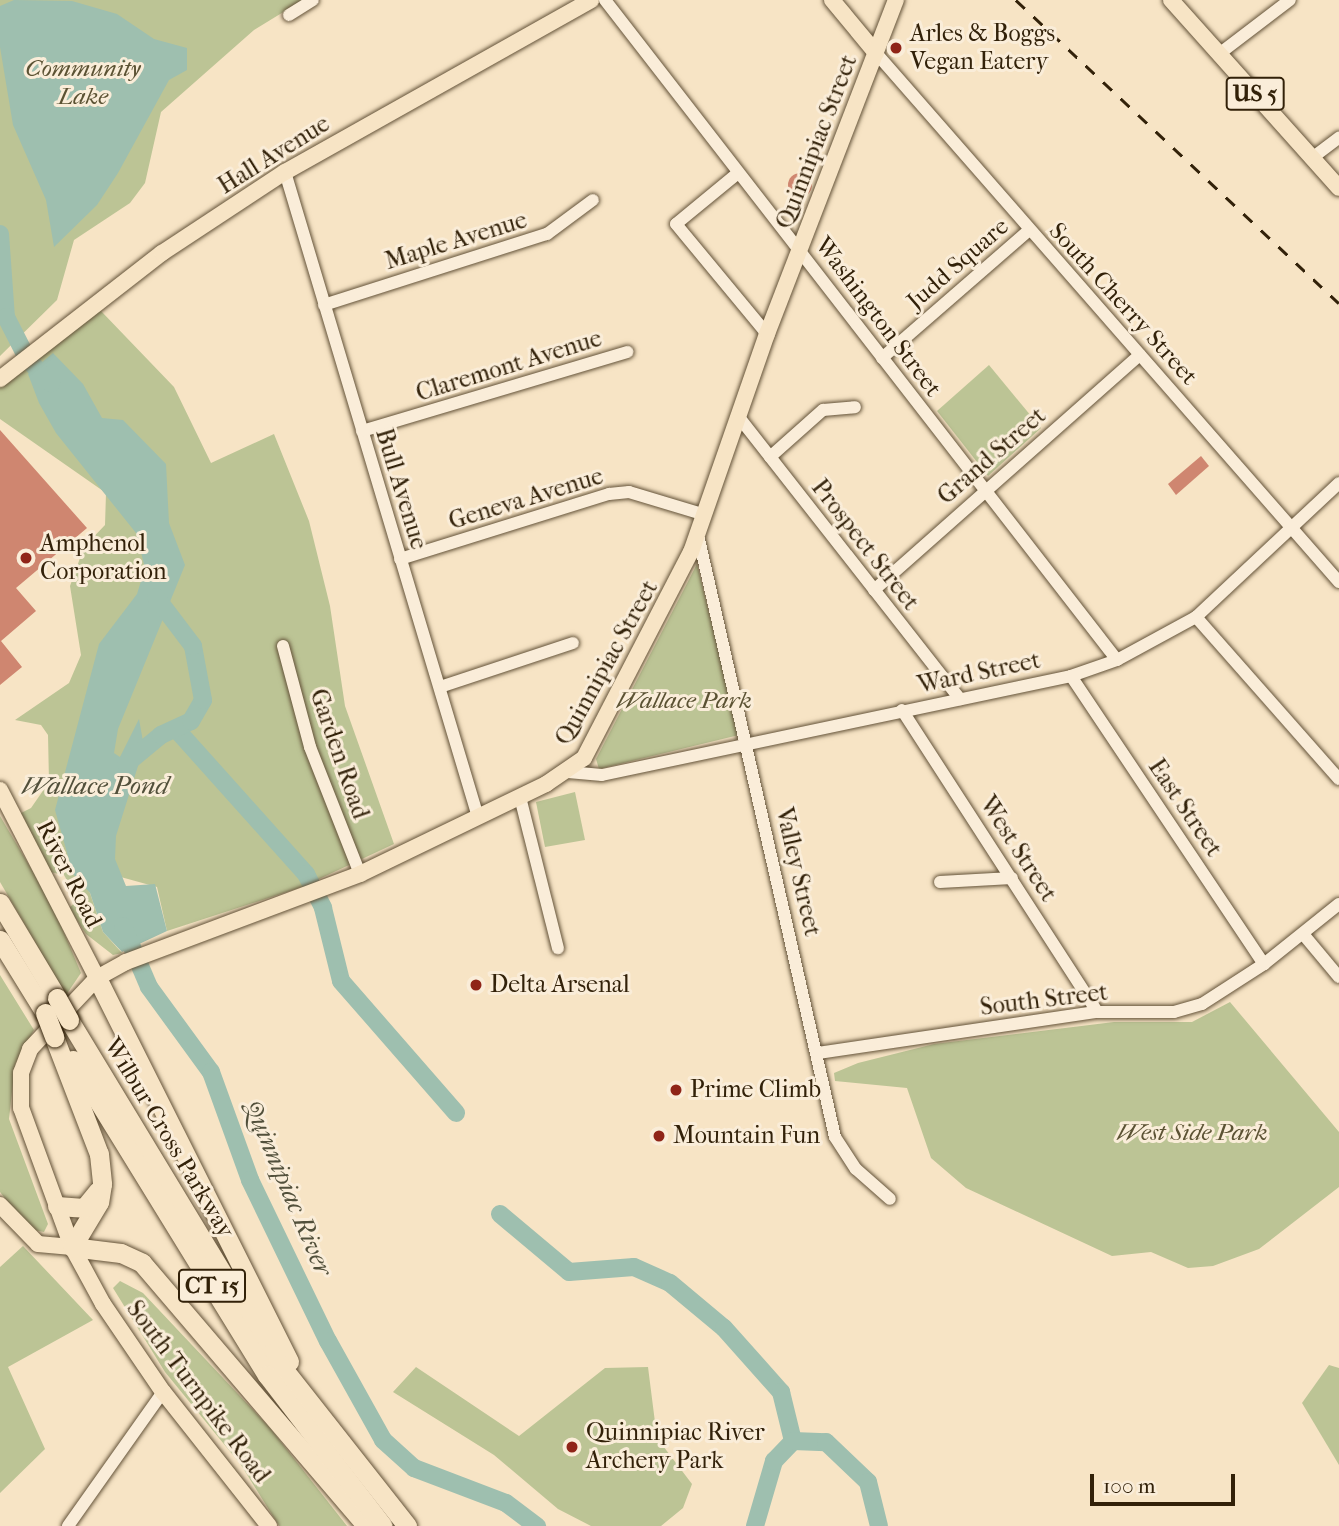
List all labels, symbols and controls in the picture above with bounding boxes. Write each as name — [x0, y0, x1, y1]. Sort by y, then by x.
place label: Arles & Boggs Vegan Eatery — [910, 20, 1055, 76]
marker: Arles & Boggs Vegan Eatery — [888, 40, 904, 56]
street label: Quinnipiac Street — [771, 51, 863, 233]
park label: Community Lake — [25, 55, 141, 111]
road number: US 5 — [1225, 74, 1285, 114]
street label: Hall Avenue — [213, 109, 335, 201]
street label: Maple Avenue — [382, 206, 530, 276]
street label: Judd Square — [901, 212, 1015, 316]
street label: South Cherry Street — [1043, 217, 1203, 391]
street label: Washington Street — [809, 231, 947, 403]
street label: Claremont Avenue — [413, 324, 605, 408]
street label: Grand Street — [932, 401, 1052, 511]
street label: Bull Avenue — [369, 425, 433, 553]
street label: Geneva Avenue — [445, 462, 607, 536]
street label: Prospect Street — [805, 474, 925, 616]
place label: Amphenol Corporation — [40, 530, 167, 586]
marker: Amphenol Corporation — [18, 550, 34, 566]
street label: Quinnipiac Street — [550, 575, 664, 751]
street label: Ward Street — [915, 646, 1043, 700]
street label: Garden Road — [303, 685, 375, 823]
park label: Wallace Park — [616, 687, 752, 715]
street label: East Street — [1142, 754, 1228, 862]
water label: Wallace Pond — [21, 770, 169, 802]
street label: West Street — [973, 791, 1063, 907]
street label: Valley Street — [769, 805, 827, 939]
street label: River Road — [30, 816, 108, 932]
place label: Delta Arsenal — [490, 971, 630, 999]
marker: Delta Arsenal — [468, 977, 484, 993]
street label: South Street — [979, 978, 1109, 1022]
street label: Wilbur Cross Parkway — [98, 1033, 240, 1243]
place label: Prime Climb — [690, 1076, 821, 1104]
marker: Prime Climb — [668, 1082, 684, 1098]
water label: Quinnipiac River — [237, 1096, 339, 1280]
park label: West Side Park — [1116, 1119, 1268, 1147]
place label: Mountain Fun — [673, 1122, 820, 1150]
marker: Mountain Fun — [651, 1128, 667, 1144]
road number: CT 15 — [177, 1266, 247, 1306]
street label: South Turnpike Road — [120, 1295, 276, 1489]
place label: Quinnipiac River Archery Park — [586, 1419, 765, 1475]
marker: Quinnipiac River Archery Park — [564, 1439, 580, 1455]
scale bar — [1094, 1460, 1239, 1504]
text: 100 m — [1103, 1474, 1156, 1498]

